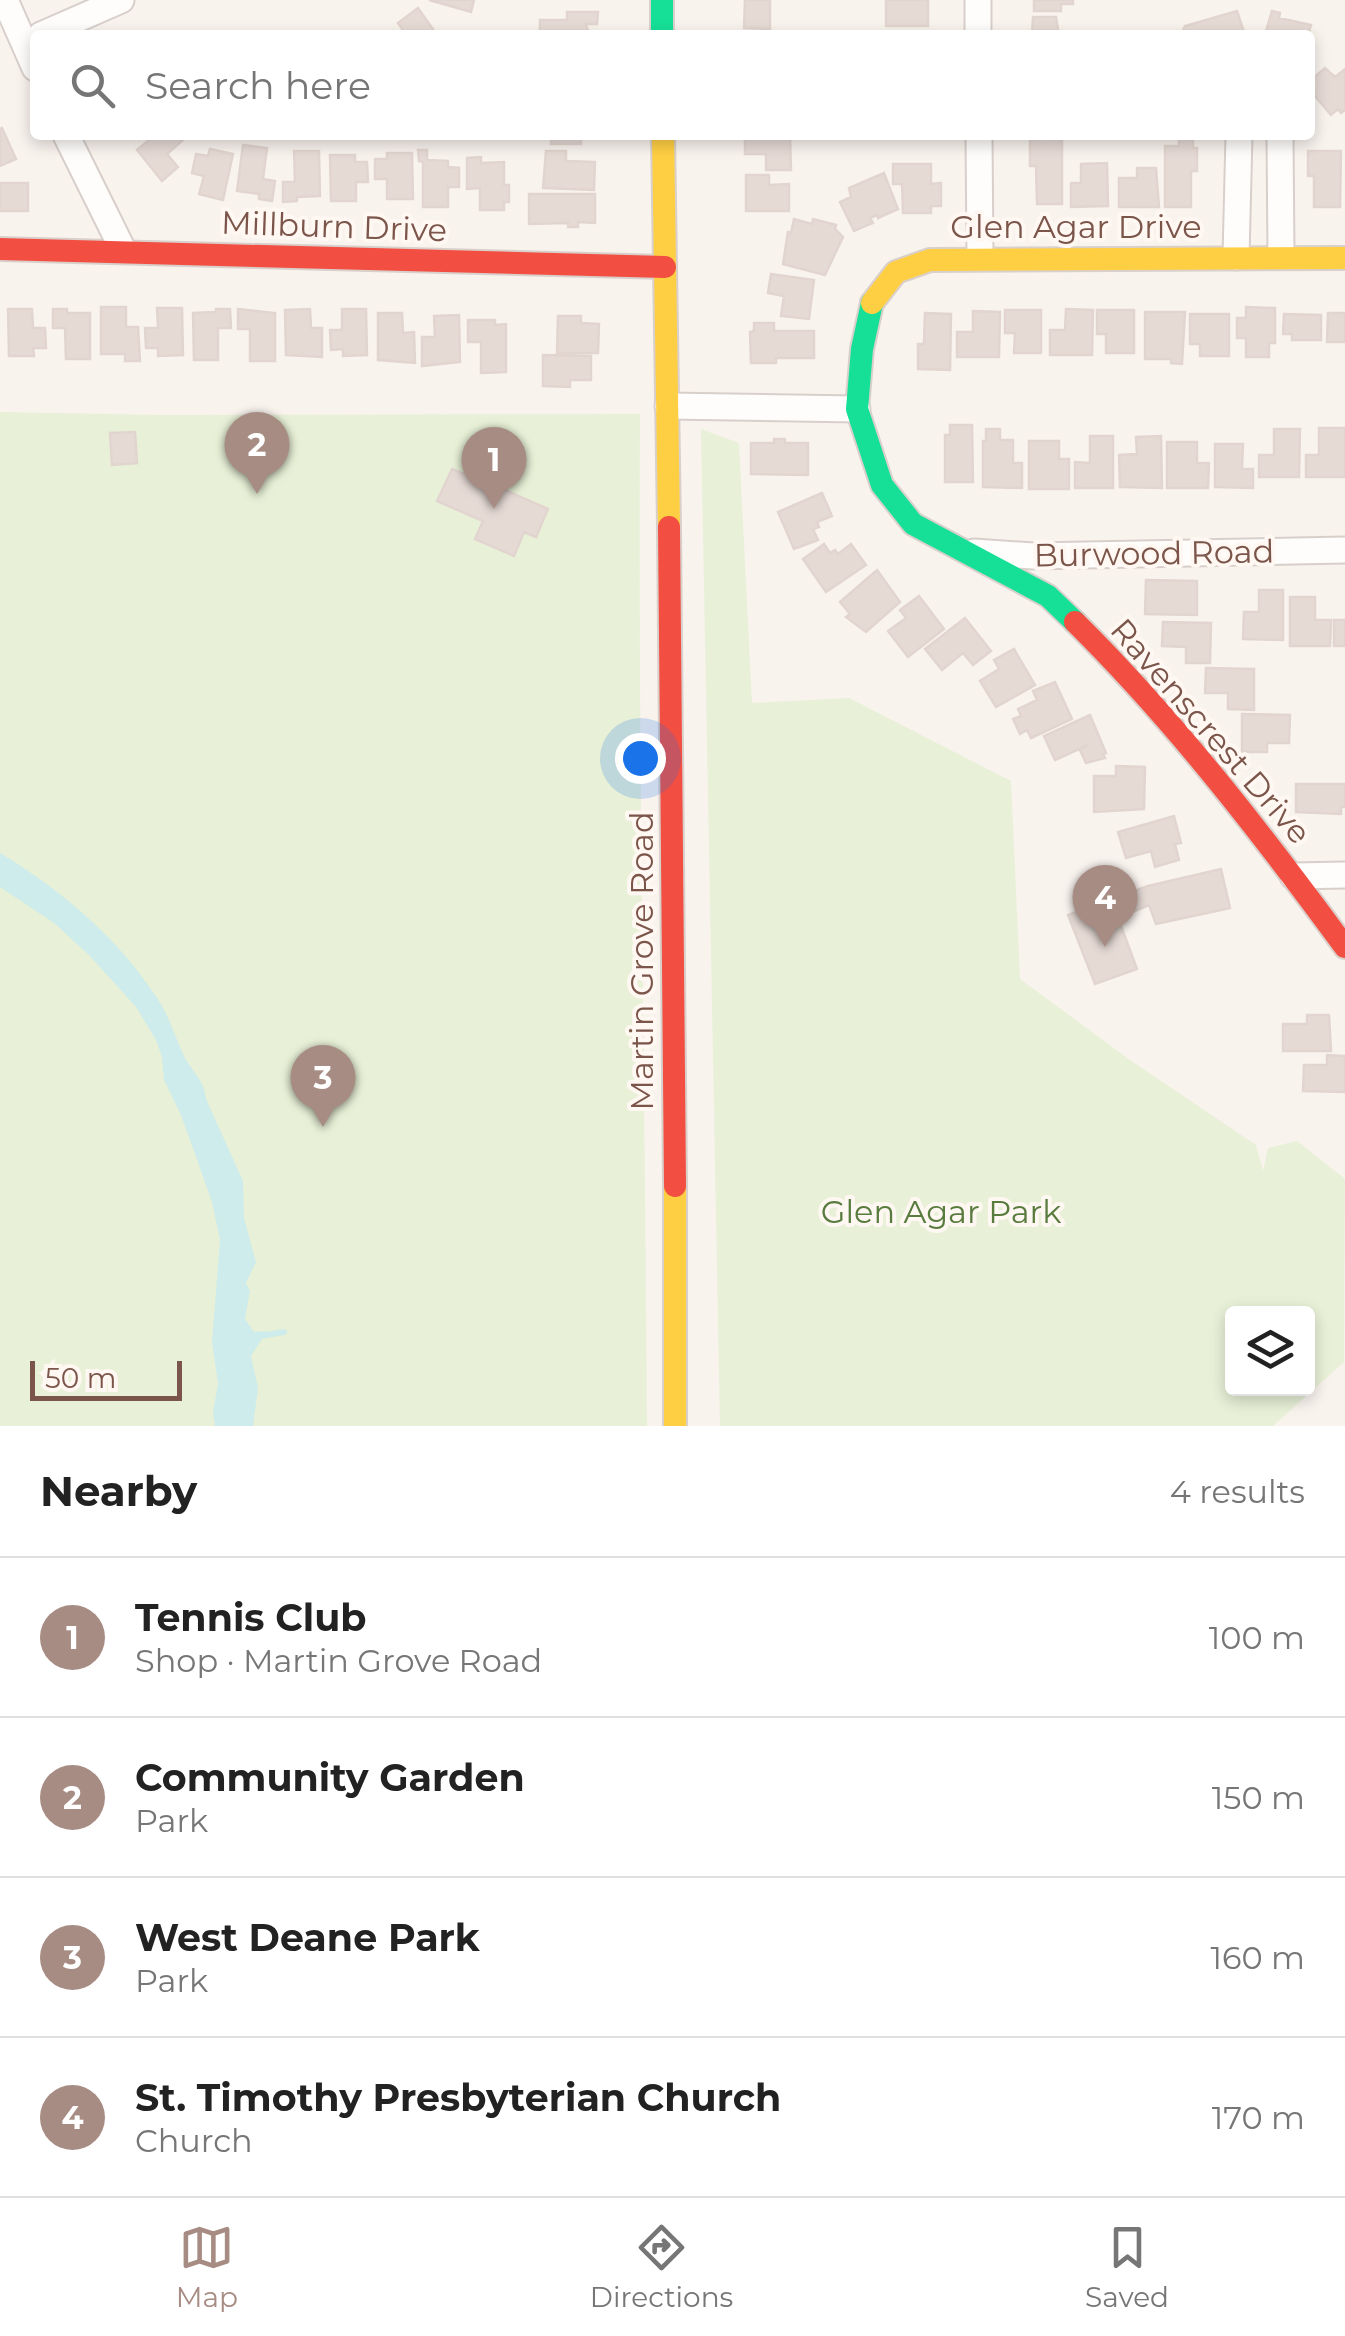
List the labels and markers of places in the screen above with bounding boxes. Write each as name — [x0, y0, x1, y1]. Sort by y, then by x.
pin: 2 — [224, 412, 290, 494]
pin: 1 — [462, 426, 526, 509]
pin: 4 — [1072, 864, 1138, 947]
pin: 3 — [290, 1044, 356, 1127]

